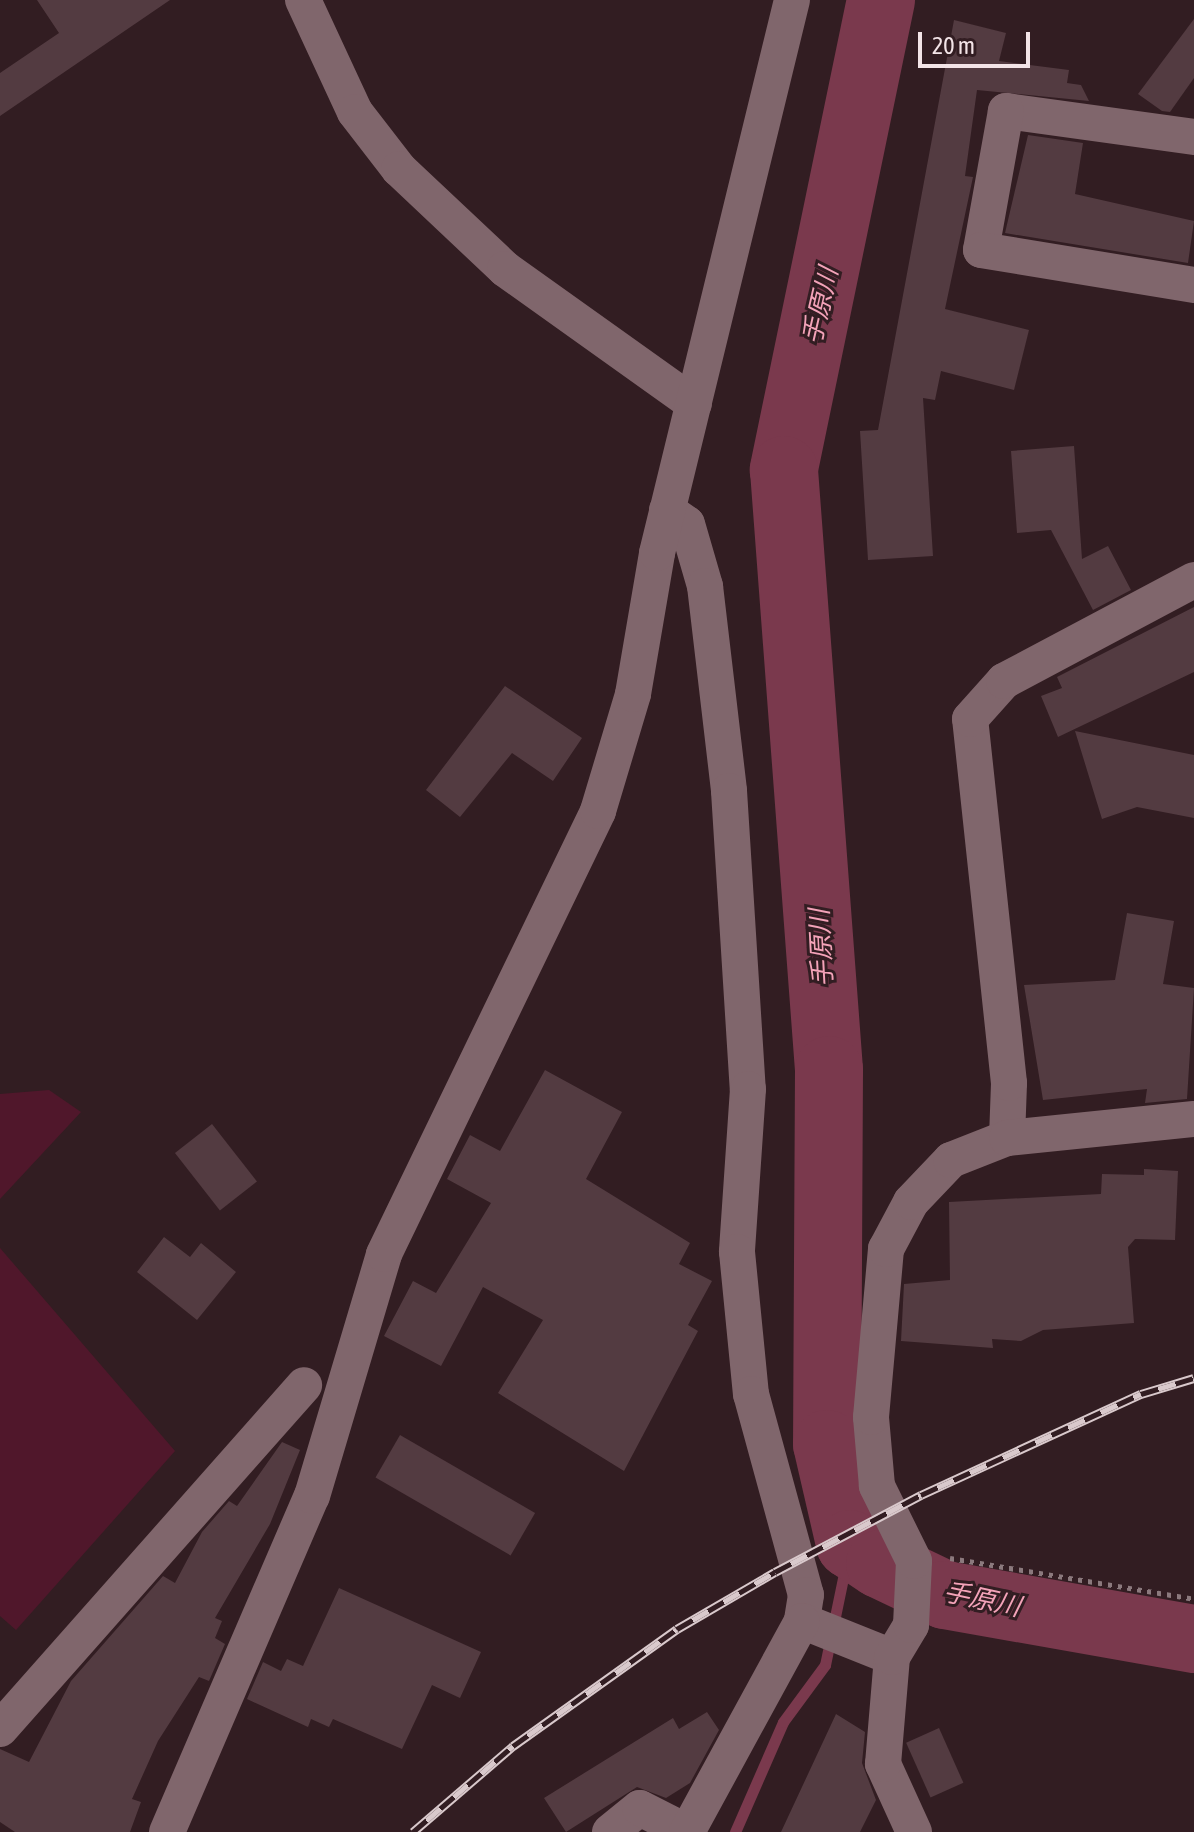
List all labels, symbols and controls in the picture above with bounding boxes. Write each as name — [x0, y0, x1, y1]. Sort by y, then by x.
scale bar — [922, 16, 1034, 66]
text: 20 m — [932, 32, 975, 59]
water label: 手原川 — [797, 264, 845, 348]
water label: 手原川 — [804, 908, 840, 988]
water label: 手原川 — [941, 1577, 1023, 1623]

